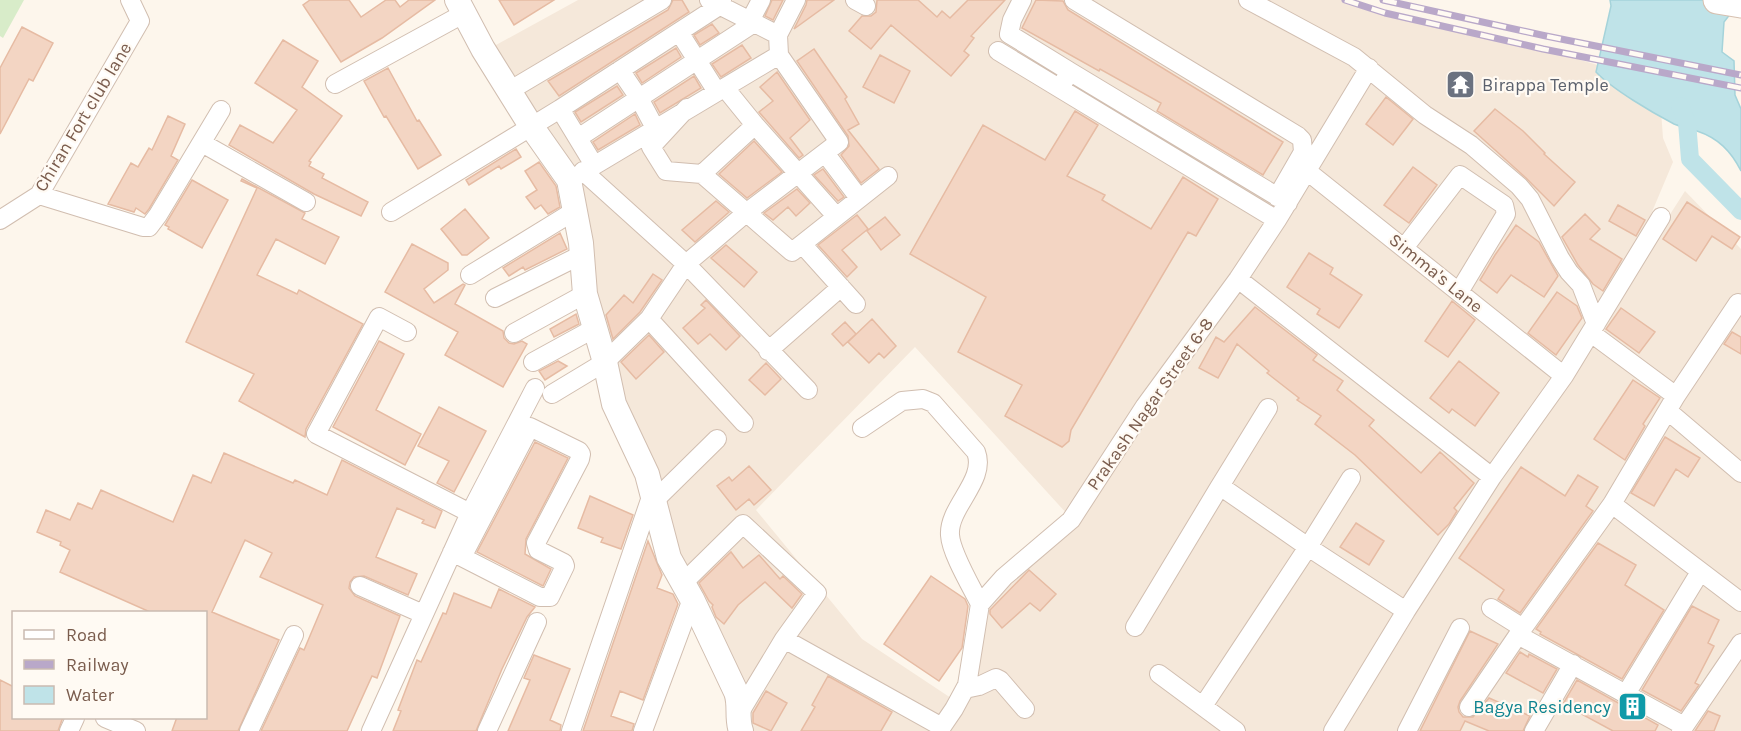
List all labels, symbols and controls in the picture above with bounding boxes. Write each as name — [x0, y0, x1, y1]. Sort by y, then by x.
street label: Chiran Fort club lane — [30, 38, 136, 196]
temple icon: Birappa Temple — [1445, 69, 1477, 101]
place label: Birappa Temple — [1482, 74, 1609, 96]
street label: Simma's Lane — [1385, 228, 1487, 318]
street label: Prakash Nagar Street 6-8 — [1082, 314, 1218, 494]
legend — [12, 611, 207, 719]
text: Road — [66, 624, 107, 646]
text: Railway — [66, 654, 129, 676]
text: Water — [66, 684, 114, 706]
building icon: Bagya Residency — [1616, 691, 1648, 723]
place label: Bagya Residency — [1473, 696, 1612, 718]

